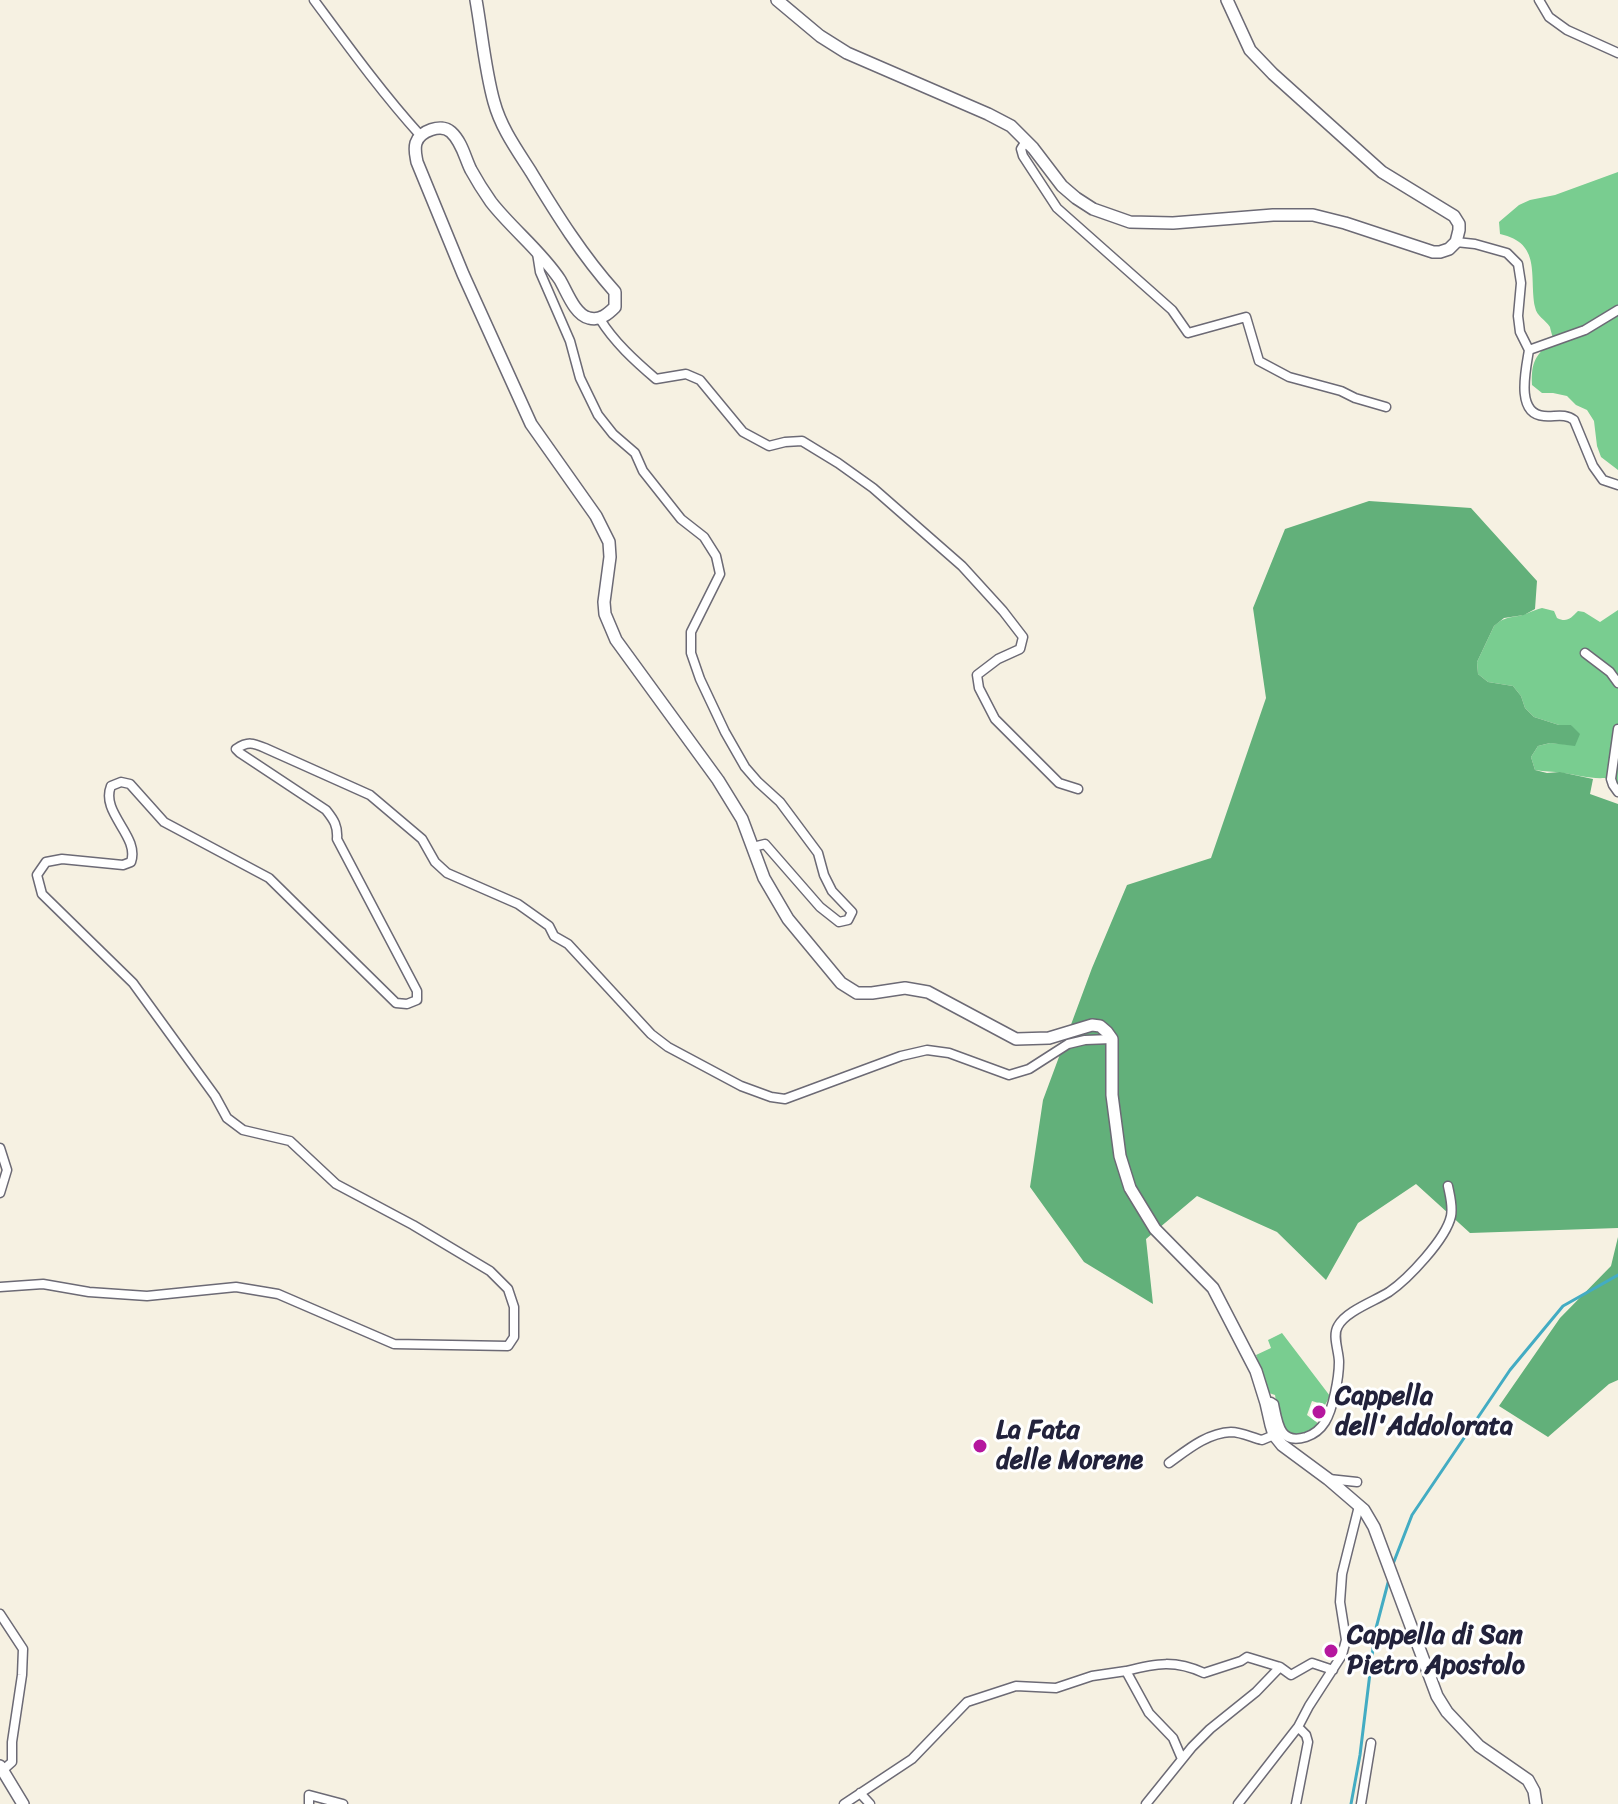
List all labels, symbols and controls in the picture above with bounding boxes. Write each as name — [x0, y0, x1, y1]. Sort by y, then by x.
place label: Cappella dell'Addolorata — [1335, 1381, 1513, 1442]
marker: Cappella dell'Addolorata — [1310, 1403, 1328, 1421]
place label: La Fata delle Morene — [996, 1415, 1143, 1476]
marker: La Fata delle Morene — [971, 1437, 989, 1455]
place label: Cappella di San Pietro Apostolo — [1347, 1620, 1525, 1682]
marker: Cappella di San Pietro Apostolo — [1322, 1642, 1340, 1660]

